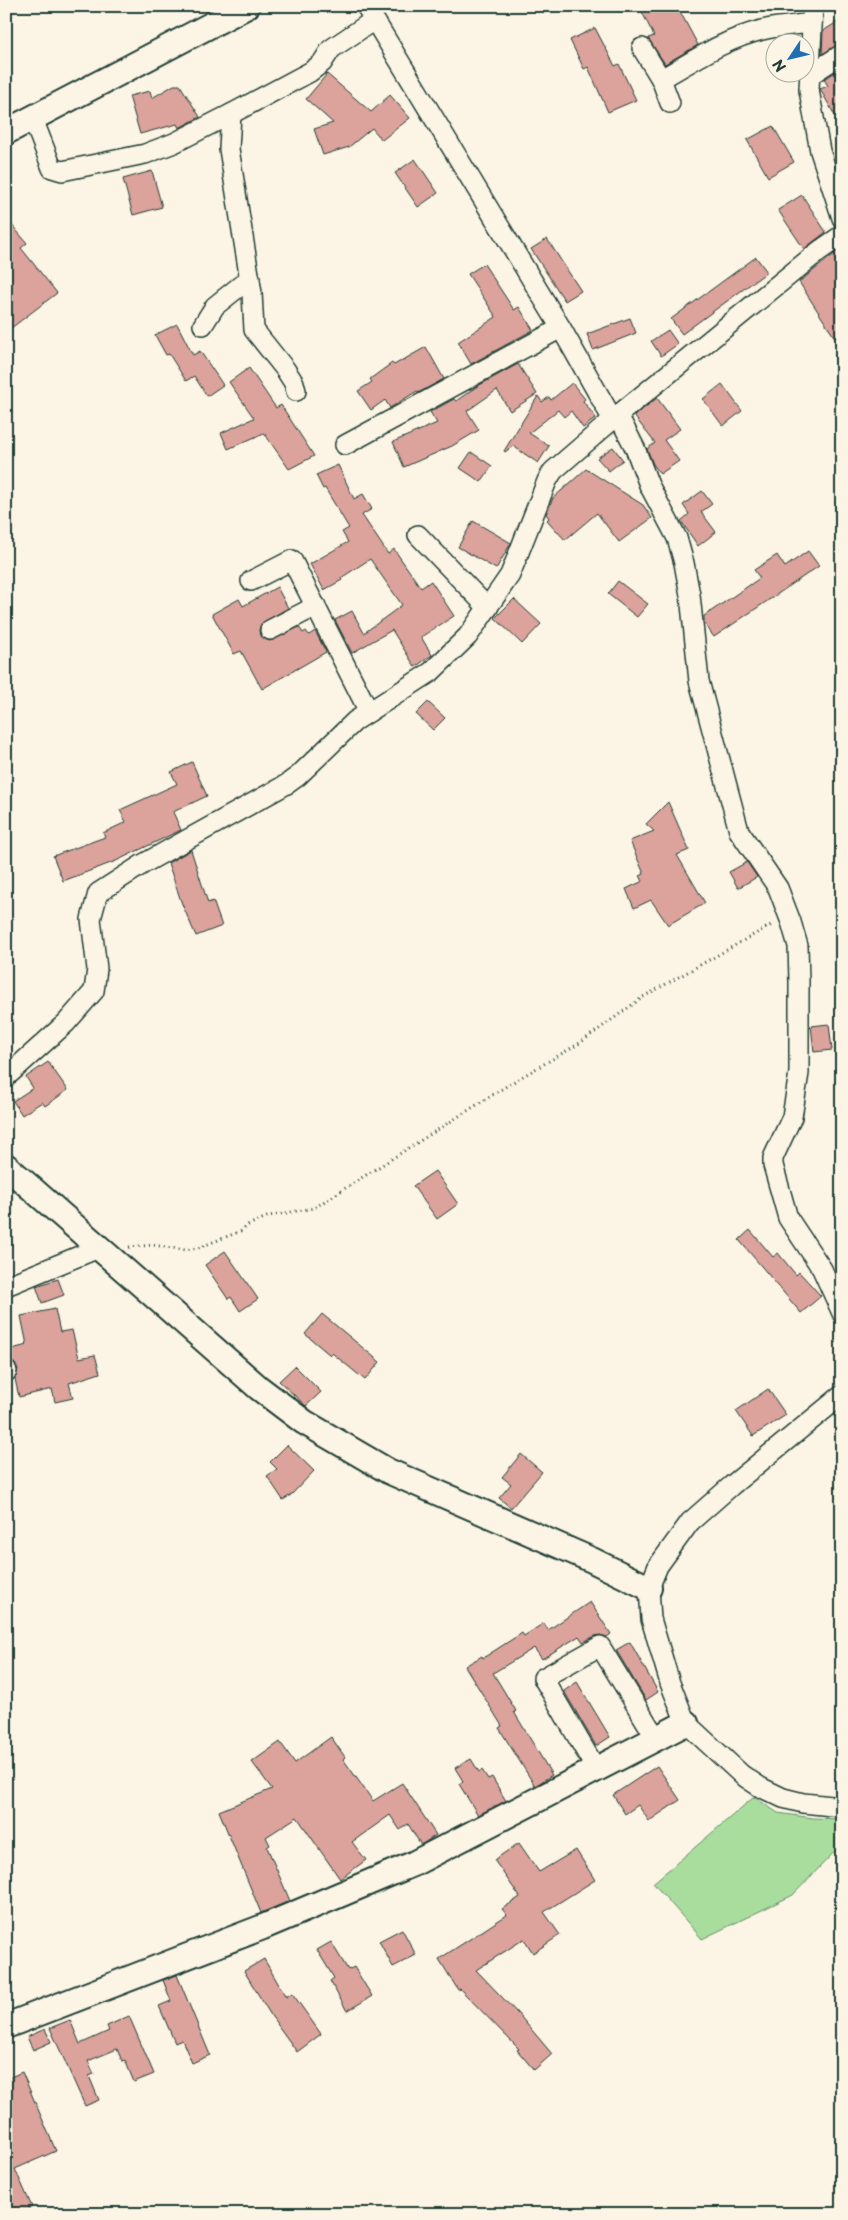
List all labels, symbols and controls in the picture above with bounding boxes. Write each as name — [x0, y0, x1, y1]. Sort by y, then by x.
north arrow — [766, 32, 816, 82]
text: N — [767, 55, 791, 76]

